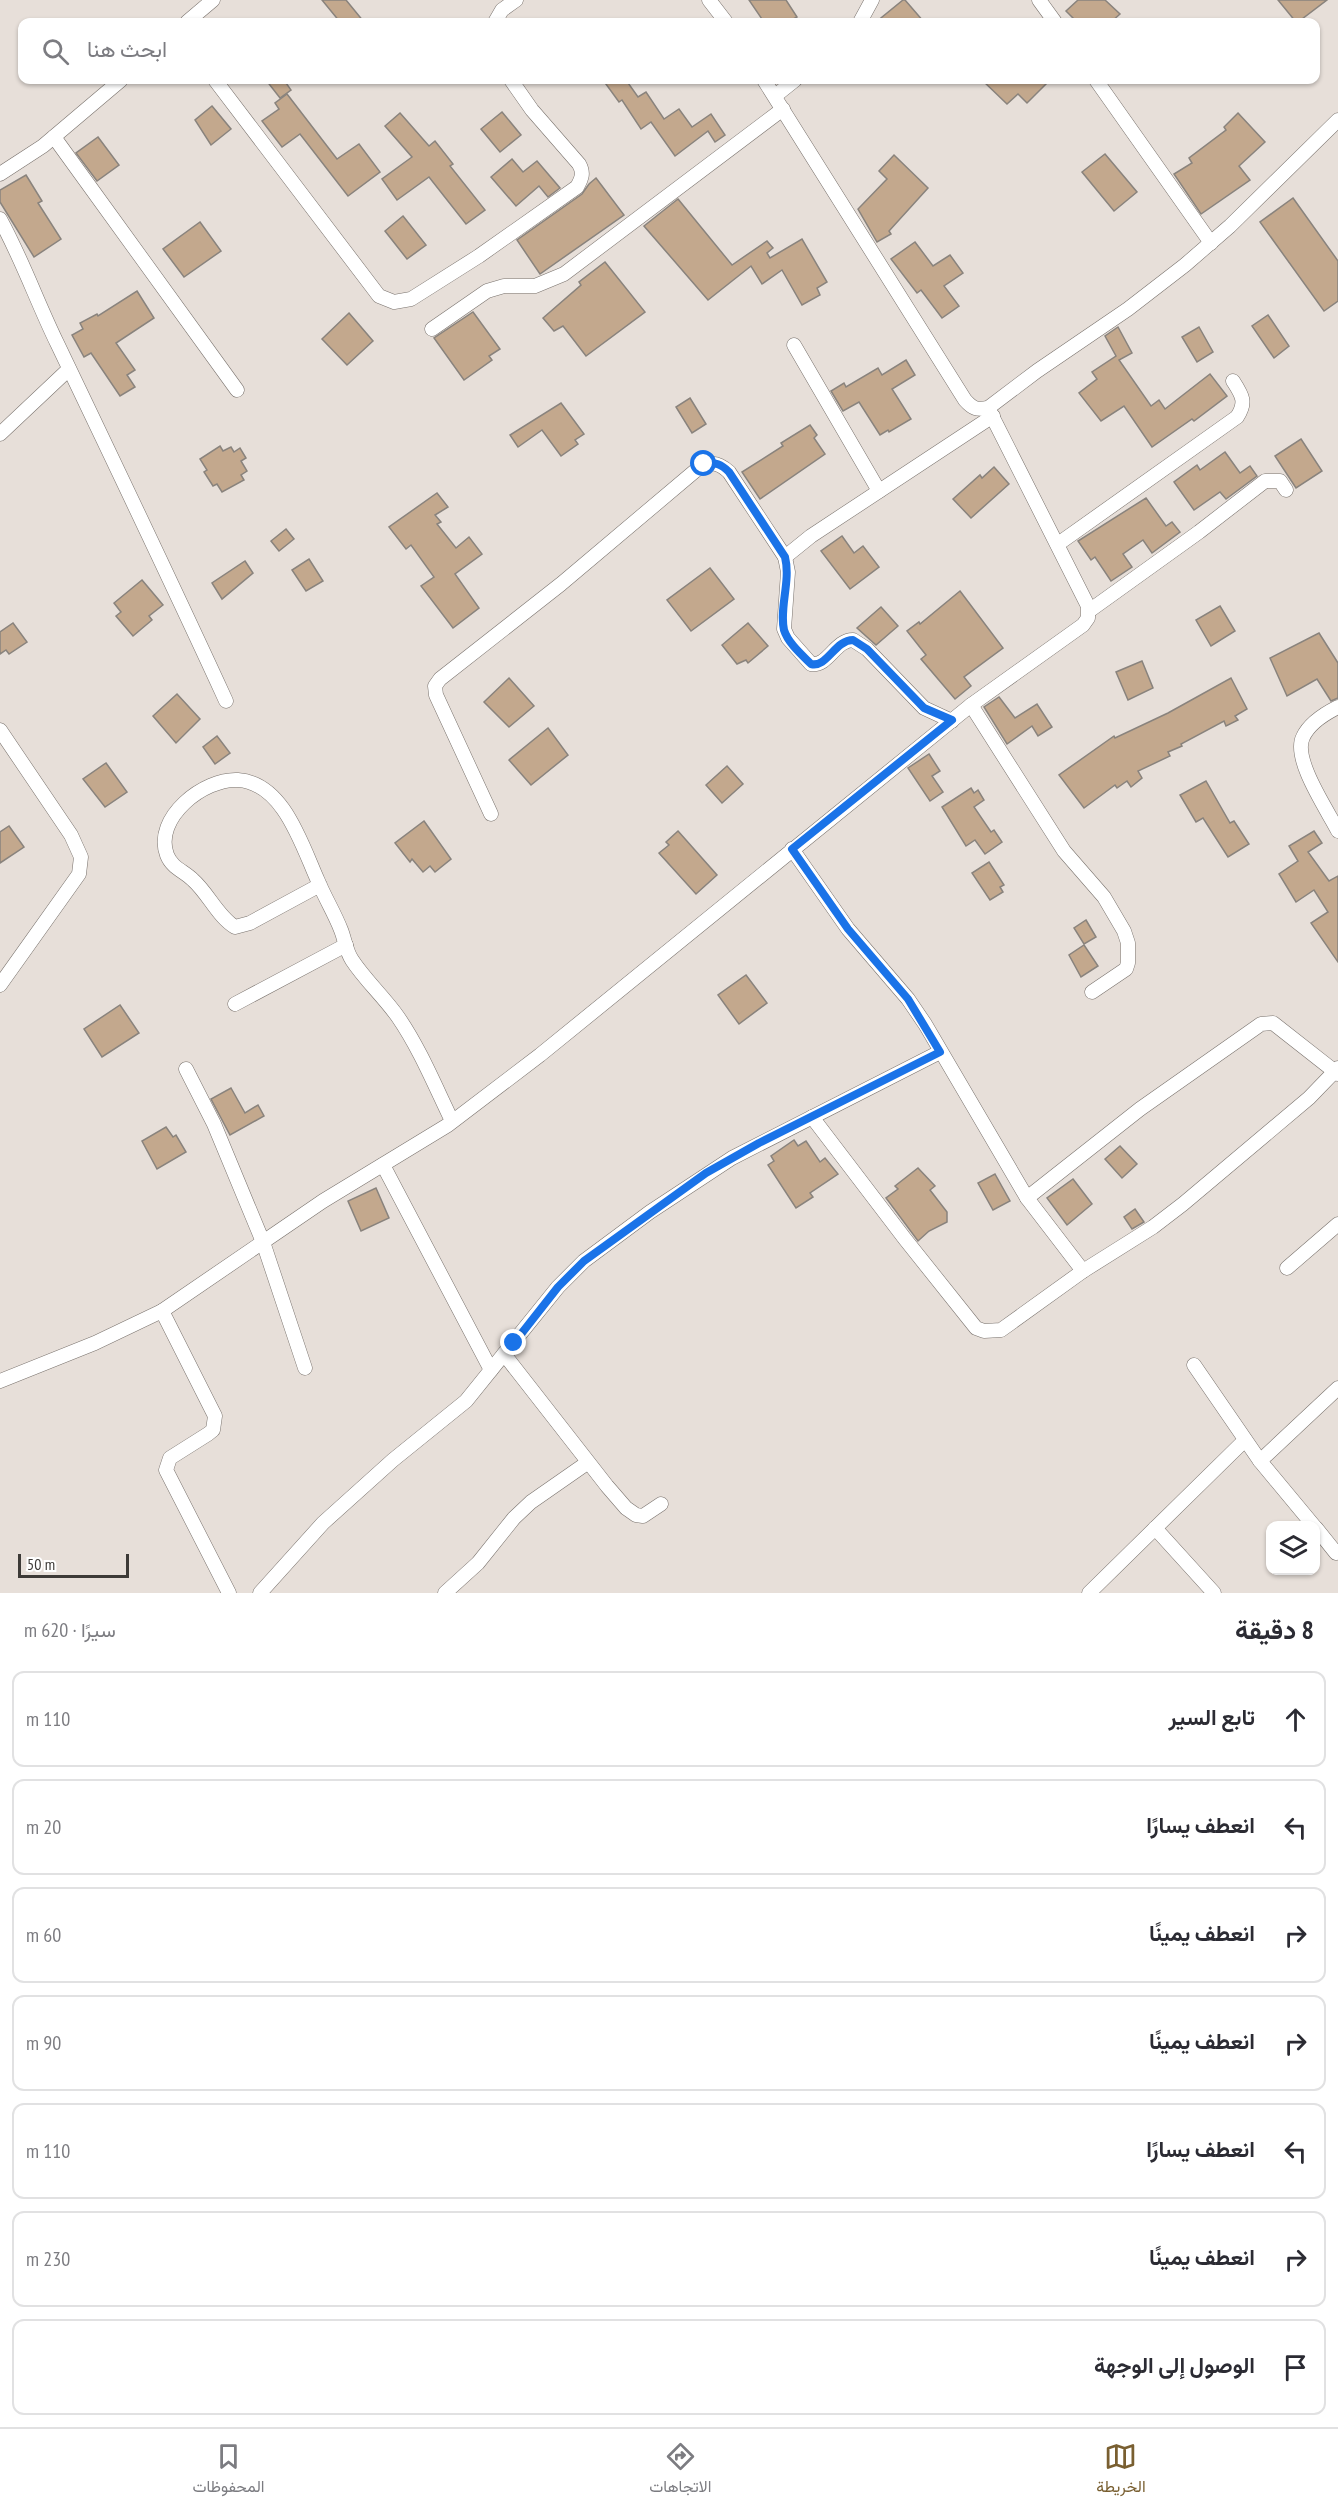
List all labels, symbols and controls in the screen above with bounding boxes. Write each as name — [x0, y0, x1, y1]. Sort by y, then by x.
search box — [18, 18, 1320, 84]
icon: search — [39, 35, 72, 68]
text: ابحث هنا — [87, 35, 167, 63]
route start — [690, 450, 716, 476]
route end — [500, 1329, 526, 1355]
map controls — [1266, 1521, 1320, 1575]
button: layers — [1266, 1521, 1320, 1575]
scale bar — [18, 1551, 129, 1578]
text: 50 m — [27, 1554, 55, 1574]
text: 8 دقيقة — [1235, 1613, 1314, 1646]
text: سيرًا · 620 m — [24, 1617, 116, 1643]
text: تابع السير — [1168, 1703, 1255, 1731]
icon: ahead — [1279, 1703, 1312, 1736]
text: 110 m — [26, 1706, 70, 1732]
text: انعطف يسارًا — [1146, 1811, 1255, 1839]
icon: left — [1279, 1811, 1312, 1844]
text: 20 m — [26, 1814, 61, 1840]
text: انعطف يمينًا — [1149, 1919, 1255, 1947]
icon: right — [1279, 1919, 1312, 1952]
text: 60 m — [26, 1922, 61, 1948]
text: انعطف يمينًا — [1149, 2027, 1255, 2055]
icon: right — [1279, 2027, 1312, 2060]
text: 90 m — [26, 2030, 61, 2056]
text: انعطف يسارًا — [1146, 2135, 1255, 2163]
icon: left — [1279, 2135, 1312, 2168]
text: 110 m — [26, 2138, 70, 2164]
text: انعطف يمينًا — [1149, 2243, 1255, 2271]
icon: right — [1279, 2243, 1312, 2276]
text: 230 m — [26, 2246, 70, 2272]
text: الوصول إلى الوجهة — [1094, 2351, 1255, 2379]
icon: arrive — [1279, 2351, 1312, 2384]
tab: المحفوظات — [192, 2440, 265, 2501]
tab: الاتجاهات — [649, 2440, 711, 2501]
tab: الخريطة — [1096, 2440, 1146, 2501]

